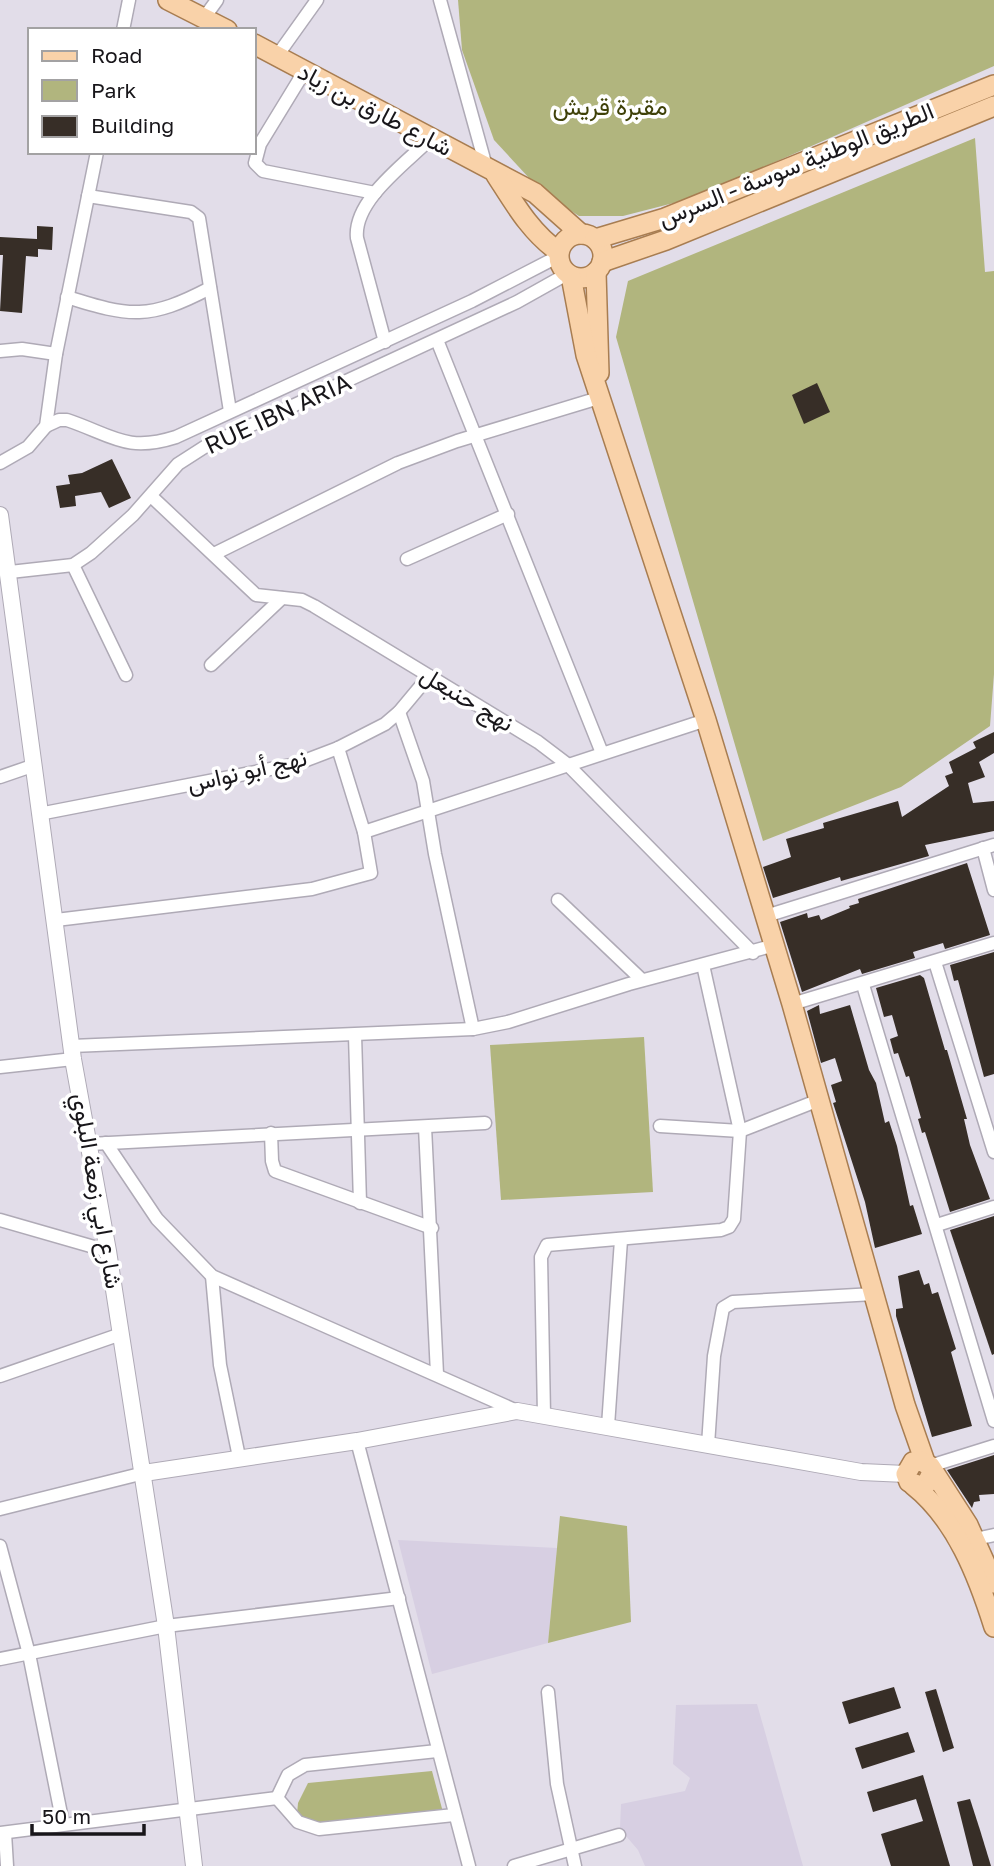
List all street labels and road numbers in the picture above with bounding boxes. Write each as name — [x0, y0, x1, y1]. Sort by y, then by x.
street label: شارع طارق بن زياد — [292, 56, 458, 164]
street label: الطريق الوطنية سوسة - السرس — [653, 95, 938, 234]
street label: RUE IBN ARIA — [200, 366, 355, 459]
street label: نهج حنبعل — [414, 659, 520, 740]
street label: نهج أبو نواس — [184, 742, 310, 801]
street label: شارع ابي زمعة البلوي — [61, 1091, 130, 1292]

